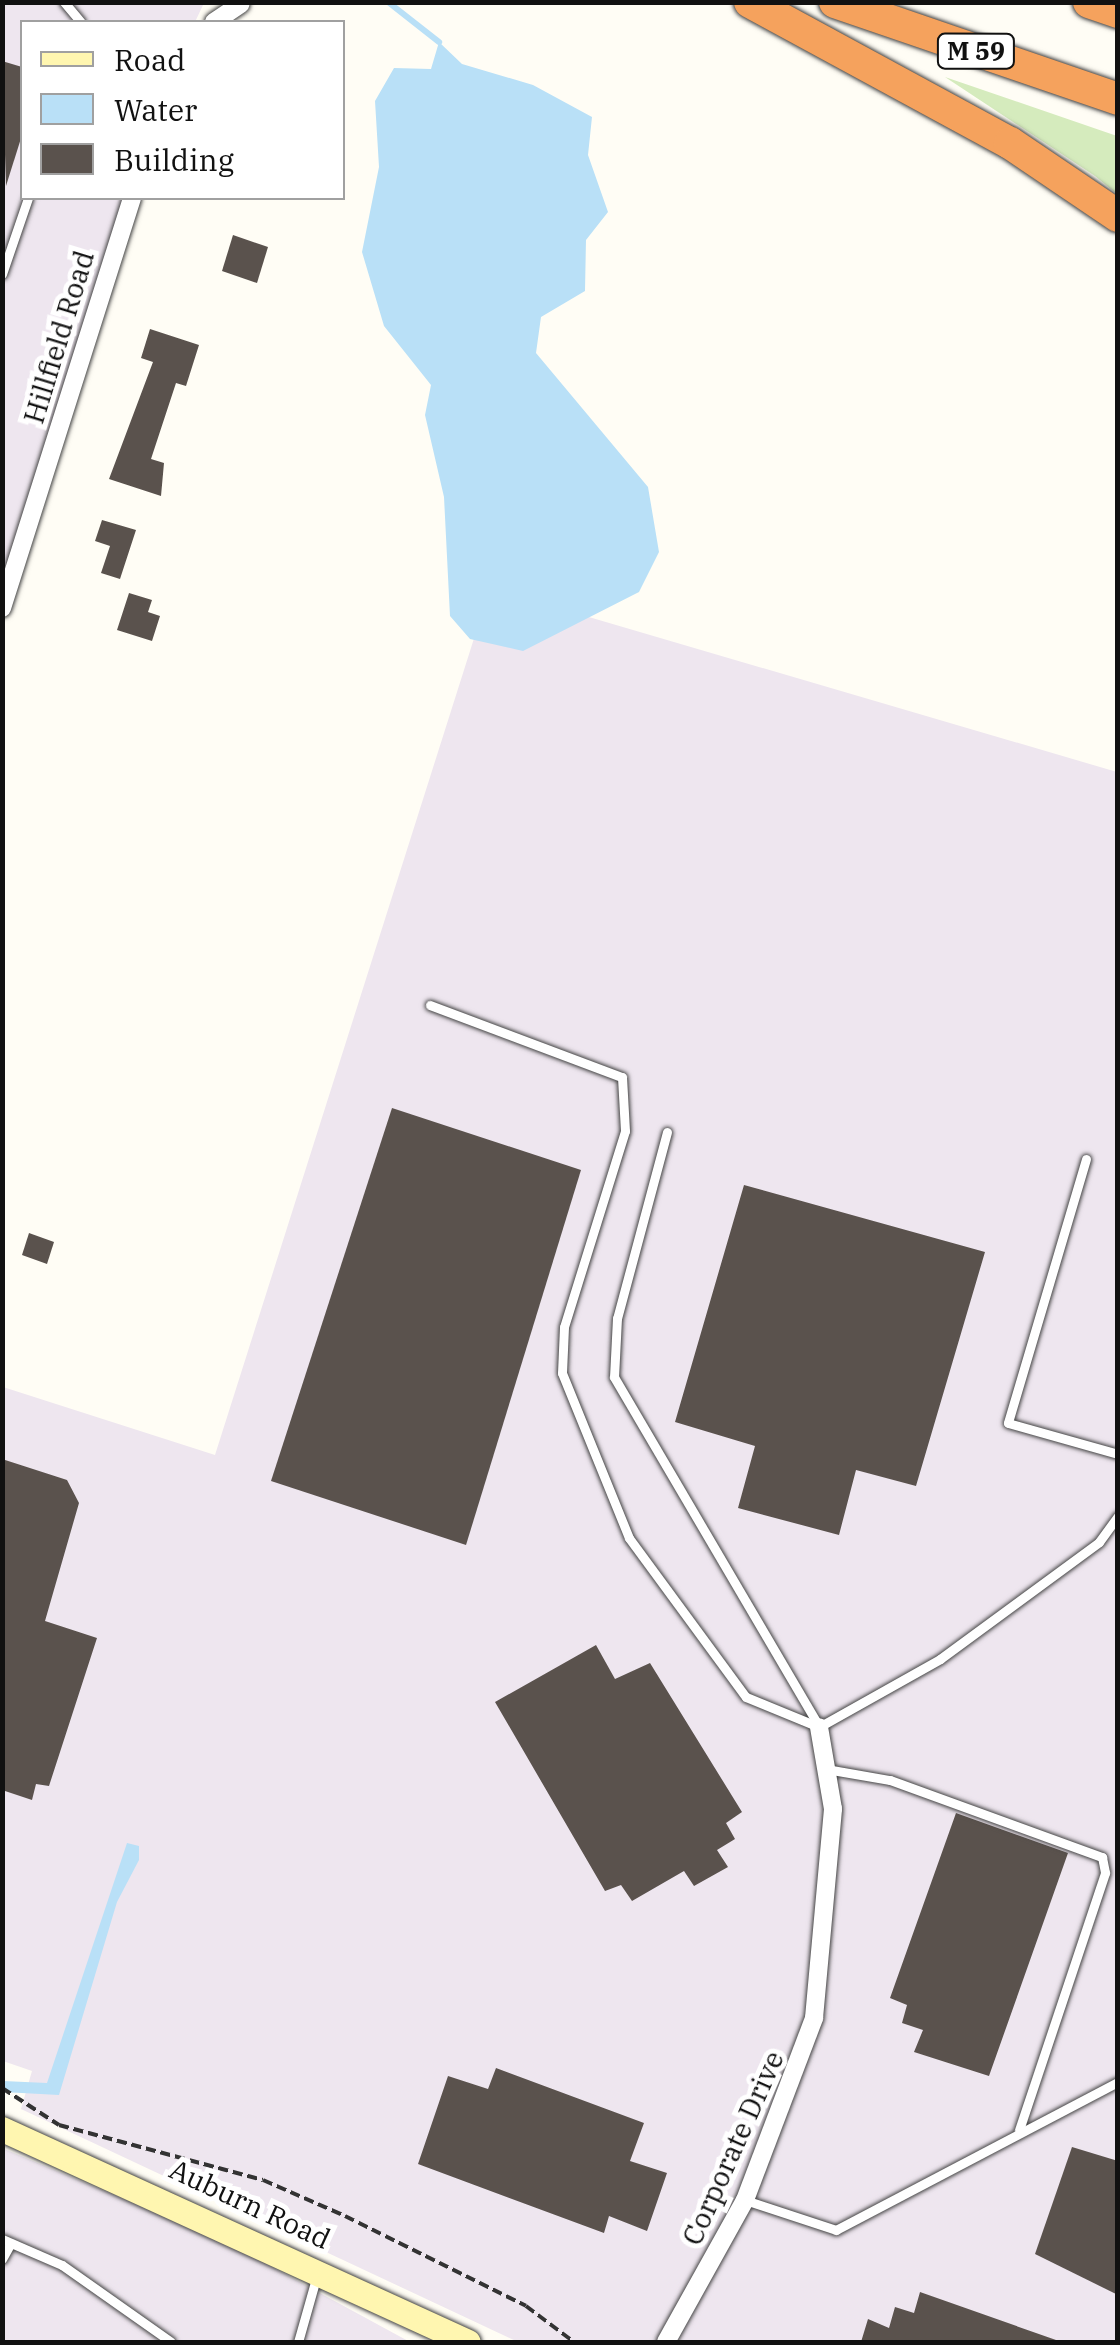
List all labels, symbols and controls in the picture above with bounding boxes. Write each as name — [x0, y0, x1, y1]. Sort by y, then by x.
legend — [20, 20, 345, 200]
road number: M 59 — [936, 31, 1016, 71]
text: Road — [114, 40, 186, 79]
text: Water — [114, 90, 197, 129]
text: Building — [114, 140, 234, 179]
street label: Hillfield Road — [17, 246, 101, 428]
street label: Corporate Drive — [675, 2046, 791, 2250]
street label: Auburn Road — [164, 2152, 336, 2256]

